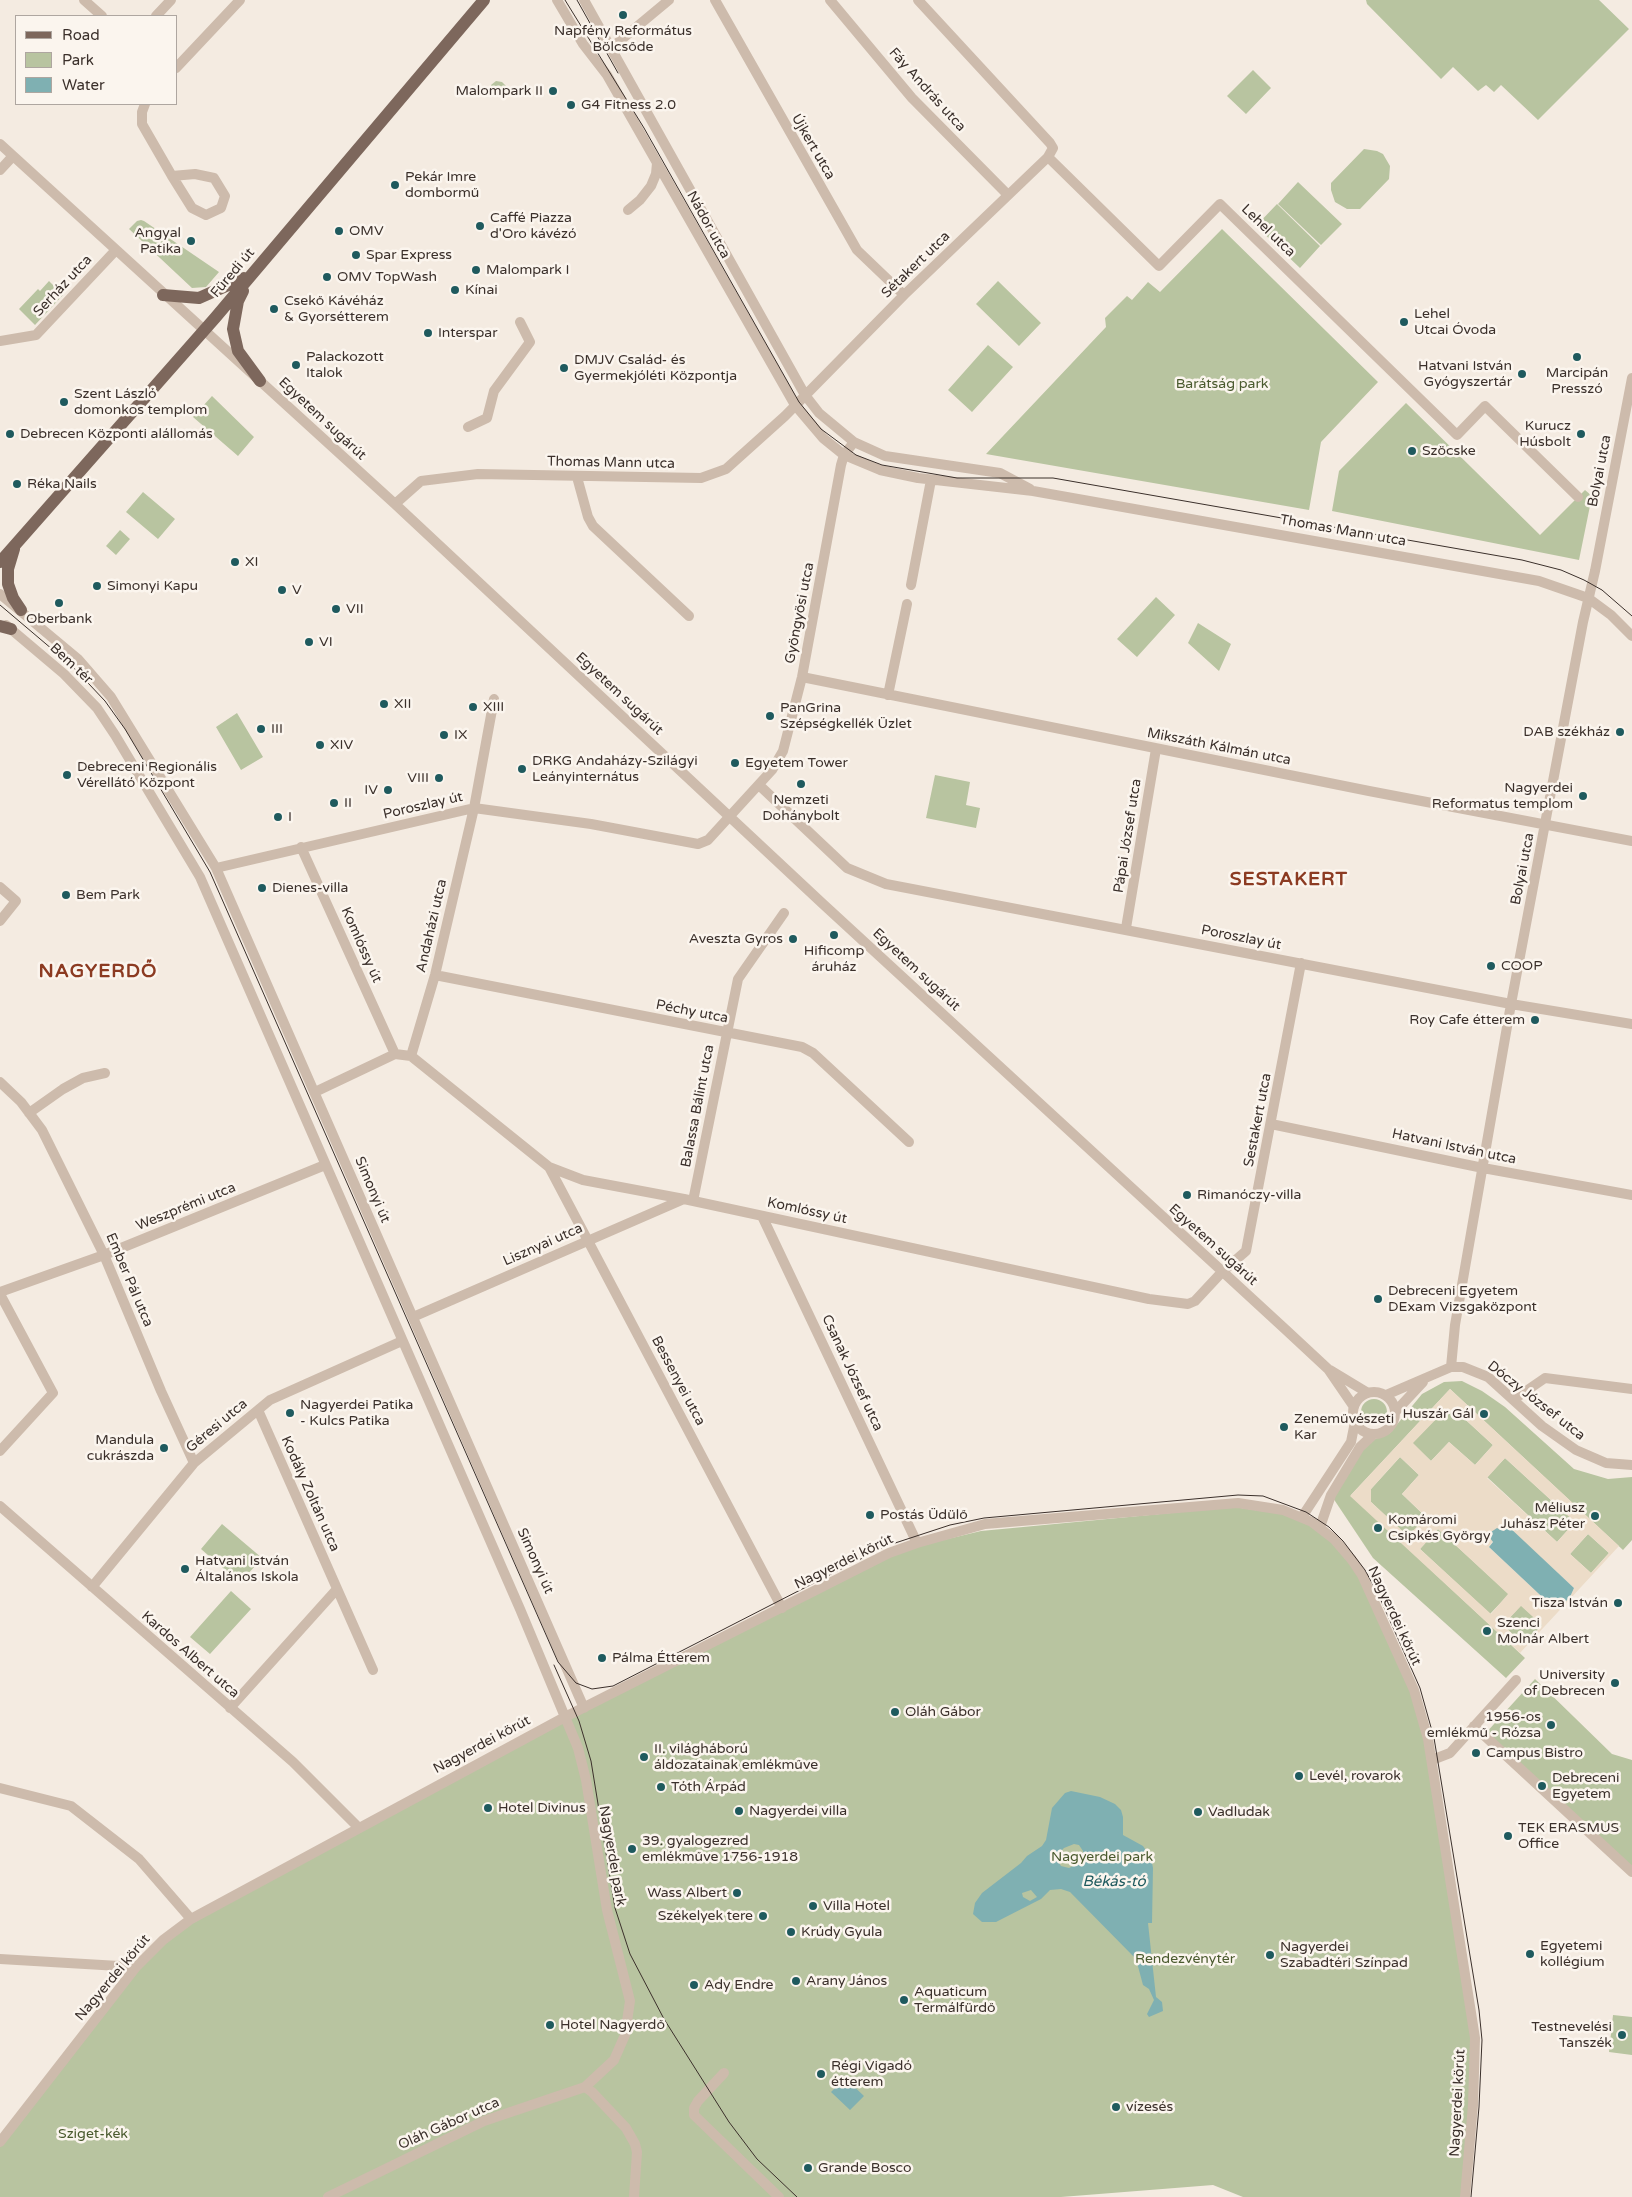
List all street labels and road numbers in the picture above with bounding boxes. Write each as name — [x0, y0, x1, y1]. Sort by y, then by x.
street label: Fáy András utca — [885, 45, 969, 135]
street label: Újkert utca — [788, 111, 838, 183]
street label: Nádor utca — [683, 188, 733, 262]
street label: Lehel utca — [1237, 201, 1299, 261]
street label: Sétakert utca — [878, 228, 954, 302]
street label: Füredi út — [207, 245, 259, 301]
street label: Serház utca — [30, 252, 96, 320]
street label: Egyetem sugárút — [275, 374, 369, 464]
street label: Bolyai utca — [1585, 433, 1615, 509]
street label: Thomas Mann utca — [547, 453, 675, 473]
street label: Thomas Mann utca — [1279, 512, 1407, 550]
street label: Gyöngyösi utca — [782, 561, 818, 665]
street label: Bem tér — [46, 640, 96, 688]
street label: Egyetem sugárút — [572, 649, 666, 739]
street label: Mikszáth Kálmán utca — [1146, 725, 1292, 769]
street label: Pápai József utca — [1111, 778, 1145, 894]
street label: Poroszlay út — [381, 789, 465, 823]
street label: Bolyai utca — [1508, 831, 1538, 907]
street label: Andaházi utca — [413, 878, 451, 974]
street label: Komlóssy út — [337, 905, 385, 985]
street label: Poroszlay út — [1199, 922, 1283, 954]
street label: Egyetem sugárút — [869, 925, 963, 1015]
street label: Péchy utca — [654, 997, 730, 1027]
street label: Balassa Bálint utca — [678, 1043, 718, 1169]
street label: Sestakert utca — [1241, 1072, 1275, 1168]
street label: Hatvani István utca — [1390, 1126, 1518, 1168]
street label: Simonyi út — [351, 1154, 393, 1226]
street label: Weszprémi utca — [134, 1179, 238, 1235]
street label: Komlóssy út — [766, 1194, 848, 1228]
street label: Egyetem sugárút — [1165, 1201, 1261, 1289]
street label: Lisznyai utca — [501, 1220, 585, 1270]
street label: Ember Pál utca — [102, 1230, 156, 1330]
street label: Csanak József utca — [818, 1312, 886, 1434]
street label: Bessenyei utca — [647, 1333, 709, 1429]
street label: Dóczy József utca — [1484, 1358, 1588, 1444]
street label: Géresi utca — [183, 1396, 251, 1456]
street label: Kodály Zoltán utca — [277, 1434, 343, 1554]
street label: Simonyi út — [513, 1525, 557, 1597]
street label: Nagyerdei körút — [792, 1531, 896, 1593]
street label: Nagyerdei körút — [1364, 1564, 1424, 1668]
street label: Kardos Albert utca — [138, 1608, 242, 1702]
street label: Nagyerdei körút — [431, 1712, 533, 1778]
street label: Nagyerdei park — [595, 1804, 629, 1908]
street label: Nagyerdei körút — [72, 1931, 154, 2025]
street label: Nagyerdei körút — [1447, 2049, 1469, 2157]
street label: Oláh Gábor utca — [396, 2094, 502, 2154]

